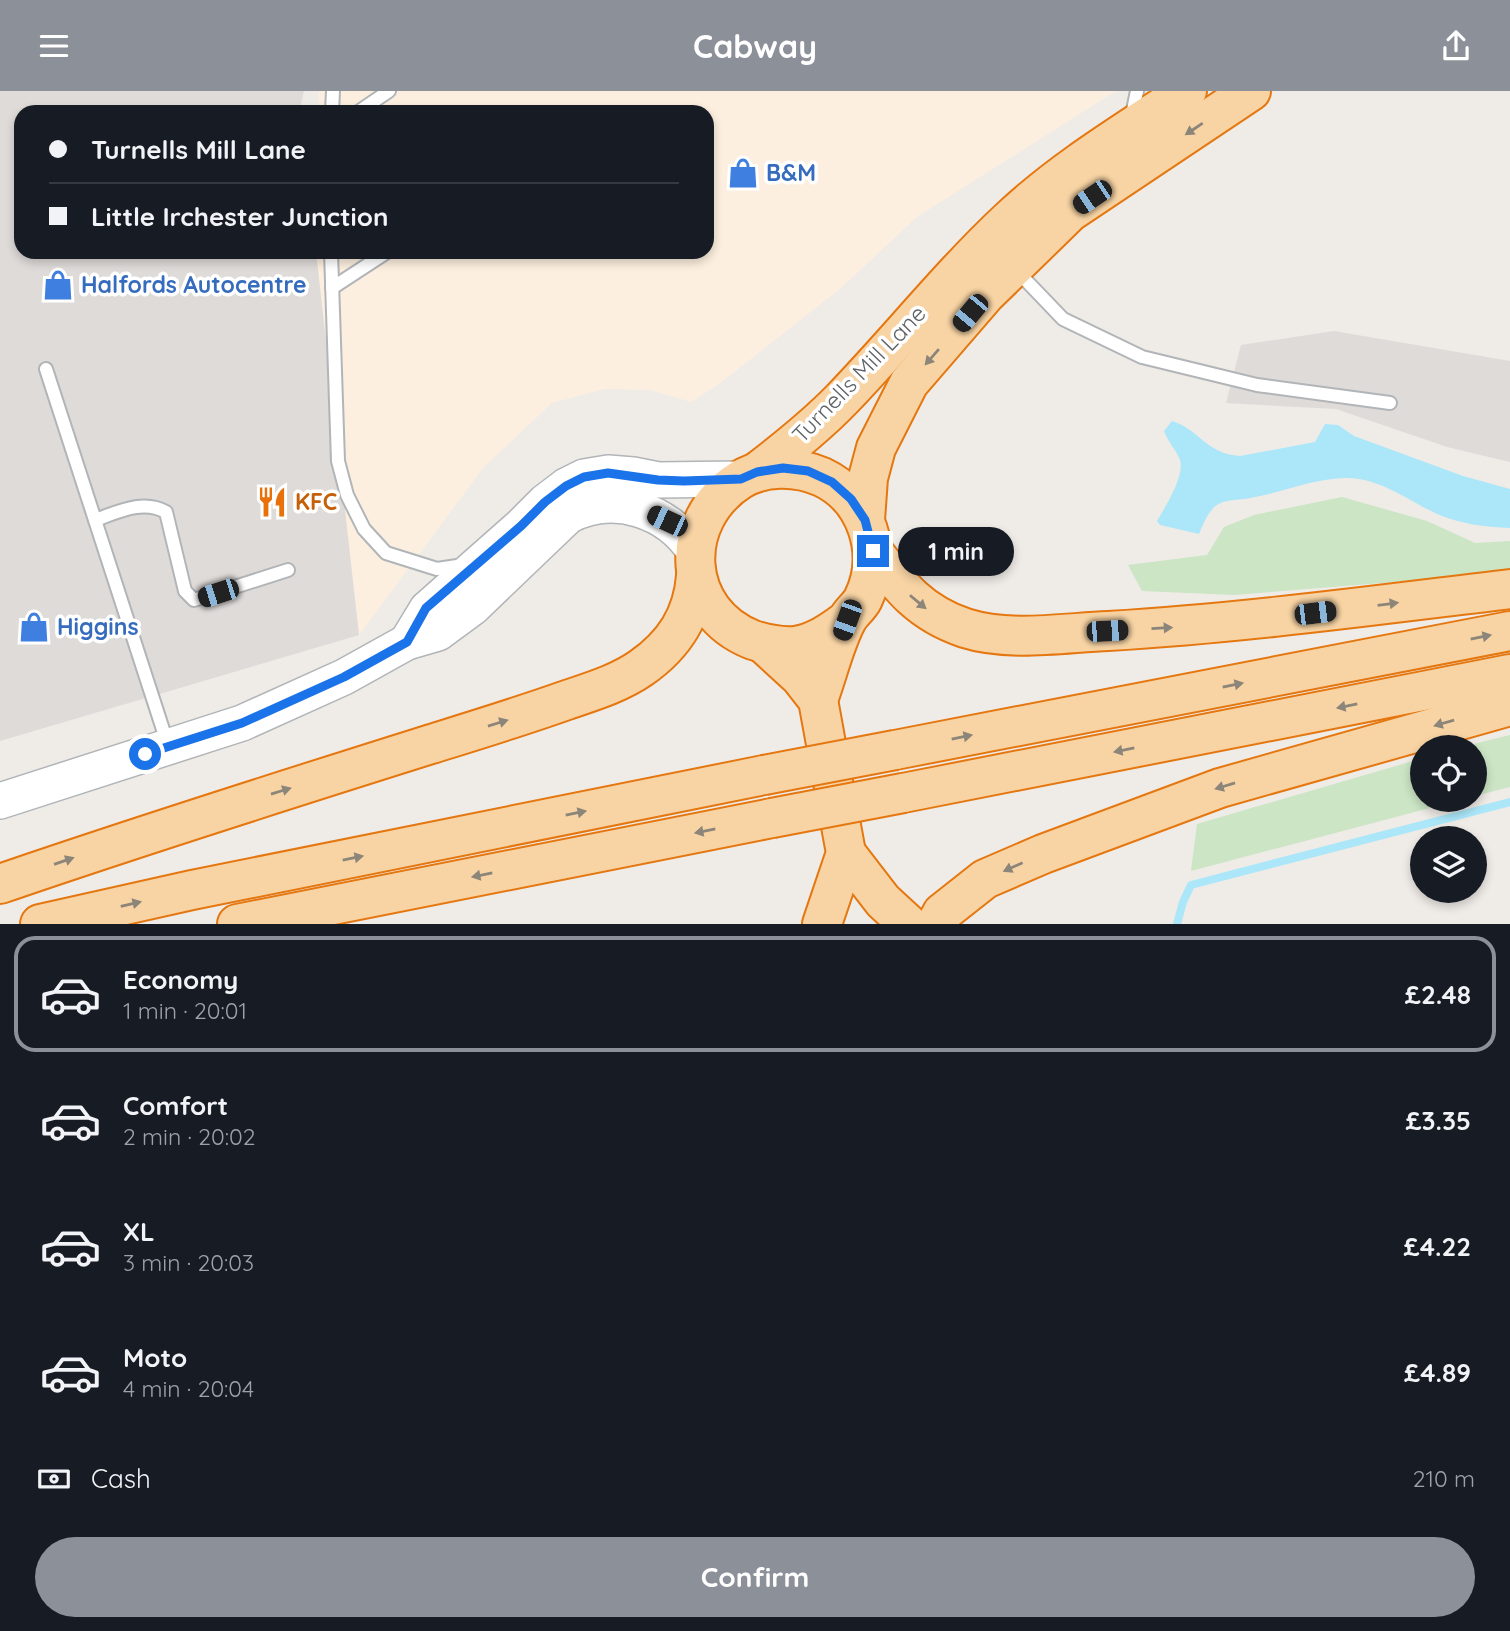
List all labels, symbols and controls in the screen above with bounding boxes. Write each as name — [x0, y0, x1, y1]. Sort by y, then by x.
text: Cabway — [693, 26, 817, 66]
icon: menu — [35, 27, 73, 65]
icon: share — [1437, 27, 1475, 65]
one-way arrow — [1184, 122, 1204, 135]
text: Turnells Mill Lane — [91, 133, 306, 166]
shop icon: B&M — [726, 156, 760, 190]
place label: B&M — [766, 158, 816, 187]
car — [1069, 177, 1116, 217]
text: Little Irchester Junction — [91, 200, 388, 233]
shop icon: Halfords Autocentre — [41, 268, 75, 302]
place label: Halfords Autocentre — [81, 270, 307, 299]
car — [949, 290, 992, 336]
street label: Turnells Mill Lane — [786, 299, 932, 449]
one-way arrow — [924, 348, 940, 366]
restaurant icon: KFC — [255, 485, 289, 519]
place label: KFC — [295, 487, 337, 516]
car — [644, 503, 691, 539]
callout: 1 min — [898, 526, 1013, 575]
route end — [857, 535, 889, 567]
text: 1 min — [928, 537, 984, 566]
car — [195, 577, 242, 609]
one-way arrow — [909, 594, 926, 609]
car — [830, 597, 865, 643]
one-way arrow — [1377, 598, 1399, 609]
car — [1293, 600, 1338, 626]
shop icon: Higgins — [17, 610, 51, 644]
place label: Higgins — [57, 612, 139, 641]
car — [1086, 619, 1129, 643]
one-way arrow — [1151, 622, 1173, 633]
one-way arrow — [1470, 631, 1492, 642]
one-way arrow — [1222, 679, 1244, 690]
one-way arrow — [1336, 701, 1358, 712]
one-way arrow — [488, 718, 509, 728]
one-way arrow — [1433, 719, 1454, 729]
one-way arrow — [951, 731, 973, 742]
map controls — [1410, 735, 1487, 903]
button: locate — [1410, 735, 1487, 812]
route start — [129, 738, 161, 770]
one-way arrow — [1113, 745, 1135, 756]
one-way arrow — [1215, 782, 1236, 792]
one-way arrow — [271, 786, 292, 796]
one-way arrow — [565, 807, 587, 818]
one-way arrow — [694, 826, 716, 837]
button: layers — [1410, 826, 1487, 903]
one-way arrow — [342, 852, 364, 863]
one-way arrow — [54, 855, 75, 866]
one-way arrow — [1003, 861, 1023, 873]
one-way arrow — [471, 870, 493, 881]
one-way arrow — [120, 898, 142, 909]
icon: car — [39, 963, 102, 1026]
text: Economy — [123, 963, 238, 996]
text: £2.48 — [1405, 978, 1471, 1011]
text: 1 min · 20:01 — [123, 996, 247, 1025]
icon: car — [39, 1089, 102, 1152]
text: Comfort — [123, 1089, 228, 1122]
text: £3.35 — [1405, 1104, 1471, 1137]
text: 2 min · 20:02 — [123, 1122, 255, 1151]
icon: car — [39, 1215, 102, 1278]
text: XL — [123, 1215, 155, 1248]
text: £4.22 — [1403, 1230, 1471, 1263]
text: 3 min · 20:03 — [123, 1248, 254, 1277]
icon: car — [39, 1341, 102, 1404]
text: Moto — [123, 1341, 187, 1374]
text: £4.89 — [1404, 1356, 1471, 1389]
text: 4 min · 20:04 — [123, 1374, 254, 1403]
icon: cash — [35, 1460, 73, 1498]
text: Cash — [91, 1462, 151, 1495]
text: 210 m — [1413, 1464, 1475, 1493]
button: Confirm — [35, 1537, 1475, 1617]

